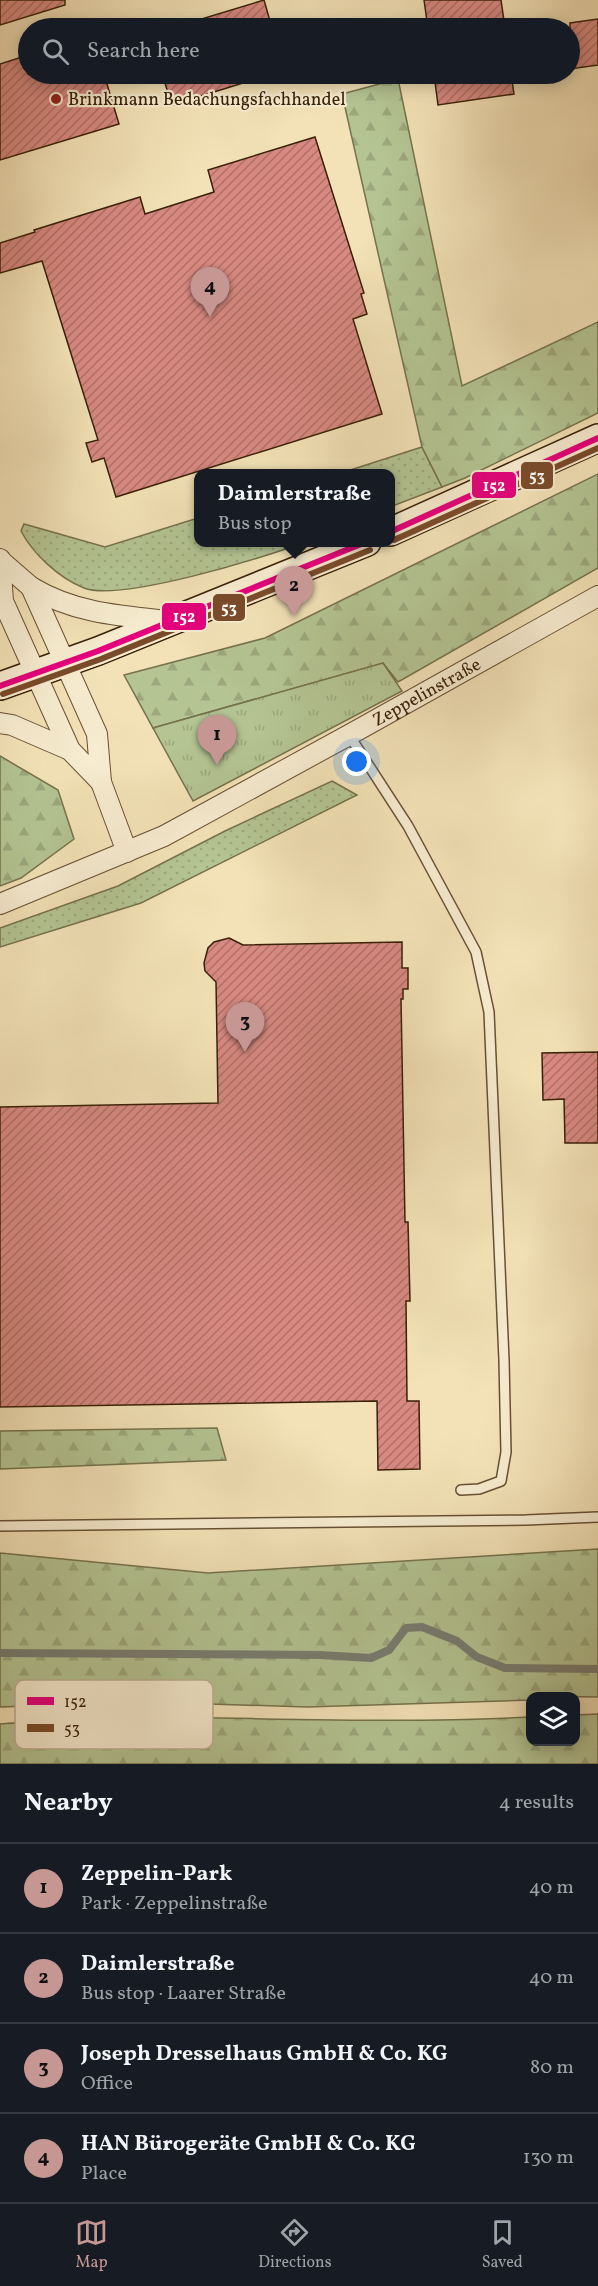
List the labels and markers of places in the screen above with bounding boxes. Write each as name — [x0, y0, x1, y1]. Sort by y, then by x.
place label: Brinkmann Bedachungsfachhandel — [68, 88, 346, 113]
marker: Brinkmann Bedachungsfachhandel — [49, 92, 63, 106]
pin: 4 — [190, 268, 230, 317]
pin: 2 — [274, 566, 314, 616]
pin: 1 — [198, 716, 236, 765]
pin: 3 — [226, 1002, 264, 1052]

